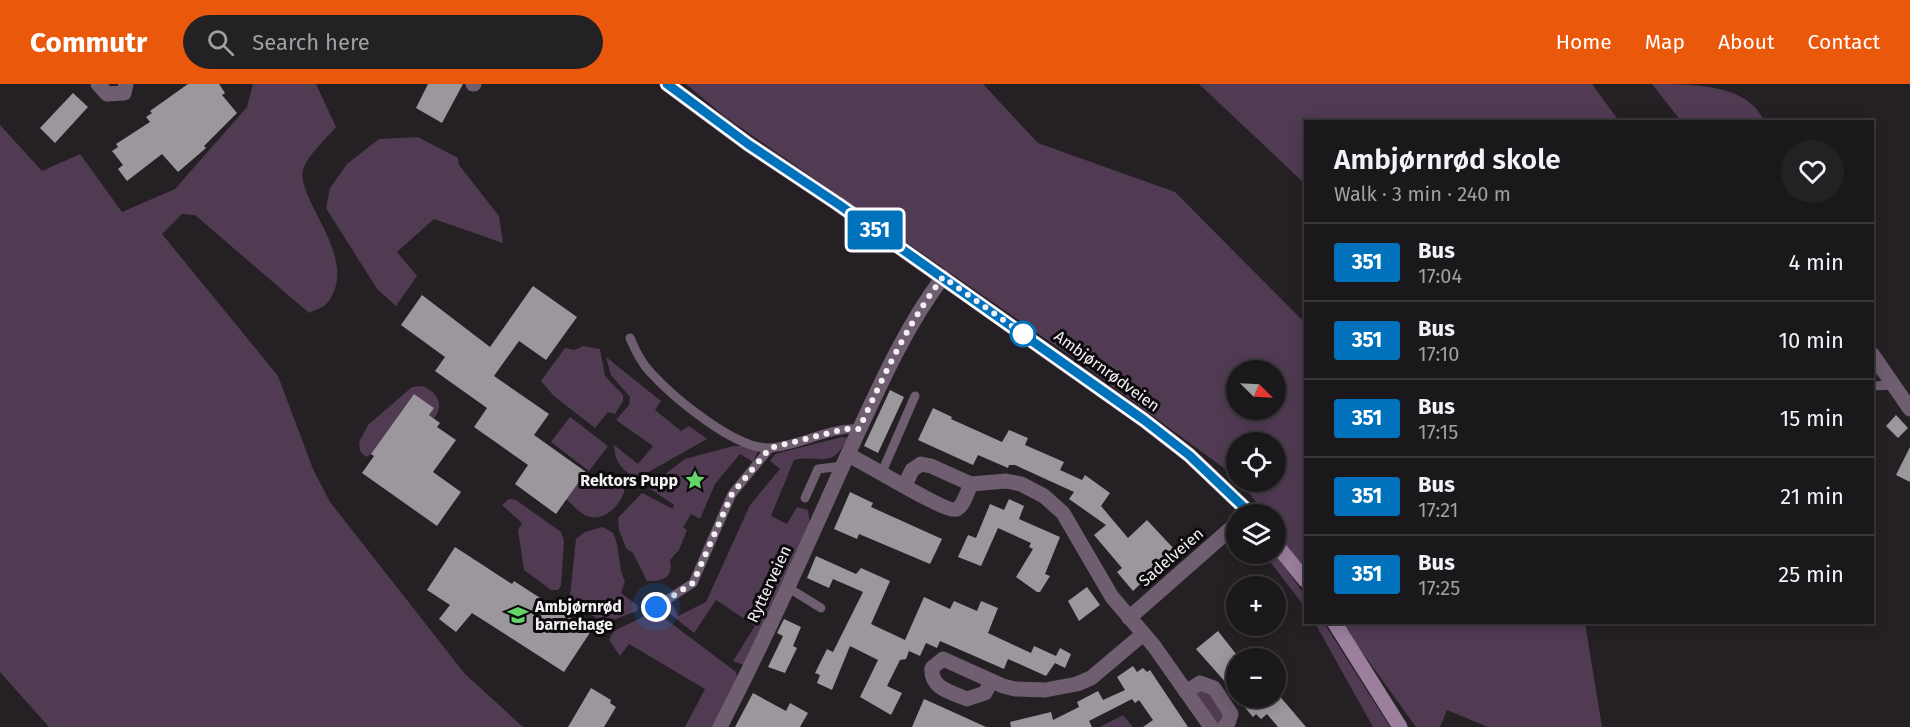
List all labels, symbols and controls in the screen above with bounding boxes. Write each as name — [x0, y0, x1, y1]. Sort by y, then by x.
search box — [183, 15, 603, 69]
text: Commutr — [30, 26, 147, 59]
icon: search — [204, 26, 237, 59]
text: Search here — [252, 29, 370, 56]
text: Home — [1556, 29, 1612, 55]
text: Map — [1645, 29, 1685, 55]
text: About — [1718, 29, 1775, 55]
text: Contact — [1808, 29, 1880, 55]
button: heart — [1781, 140, 1844, 203]
text: Ambjørnrød skole — [1334, 143, 1561, 176]
text: Walk · 3 min · 240 m — [1334, 182, 1511, 206]
line badge: 351 — [840, 210, 910, 250]
text: 351 — [860, 217, 890, 243]
text: Bus — [1418, 237, 1455, 264]
text: 351 — [1352, 249, 1382, 275]
text: 4 min — [1789, 249, 1844, 276]
text: 17:04 — [1418, 264, 1462, 288]
text: Bus — [1418, 315, 1455, 342]
unlabelled marker — [1010, 321, 1036, 347]
street label: Ambjørnrødveien — [1051, 326, 1163, 416]
text: 351 — [1352, 327, 1382, 353]
text: 10 min — [1778, 327, 1844, 354]
text: 17:10 — [1418, 342, 1459, 366]
north arrow — [1226, 360, 1286, 420]
map controls — [1226, 360, 1286, 708]
text: Bus — [1418, 393, 1455, 420]
text: 351 — [1352, 405, 1382, 431]
text: 15 min — [1780, 405, 1844, 432]
text: 17:15 — [1418, 420, 1458, 444]
button: locate — [1226, 432, 1286, 492]
place icon: Rektors Pupp — [683, 468, 707, 492]
place label: Rektors Pupp — [580, 471, 678, 490]
text: Bus — [1418, 471, 1455, 498]
text: 351 — [1352, 483, 1382, 509]
text: 21 min — [1780, 483, 1844, 510]
text: 17:21 — [1418, 498, 1458, 522]
button: layers — [1226, 504, 1286, 564]
street label: Sadelveien — [1135, 524, 1207, 590]
street label: Rytterveien — [743, 542, 795, 626]
text: Bus — [1418, 549, 1455, 576]
text: 351 — [1352, 561, 1382, 587]
text: 25 min — [1778, 561, 1844, 588]
button: + — [1226, 576, 1286, 636]
text: 17:25 — [1418, 576, 1460, 600]
your location — [641, 592, 671, 622]
place label: Ambjørnrød barnehage — [534, 597, 622, 634]
school or university icon: Ambjørnrød barnehage — [506, 603, 530, 627]
button: − — [1226, 648, 1286, 708]

